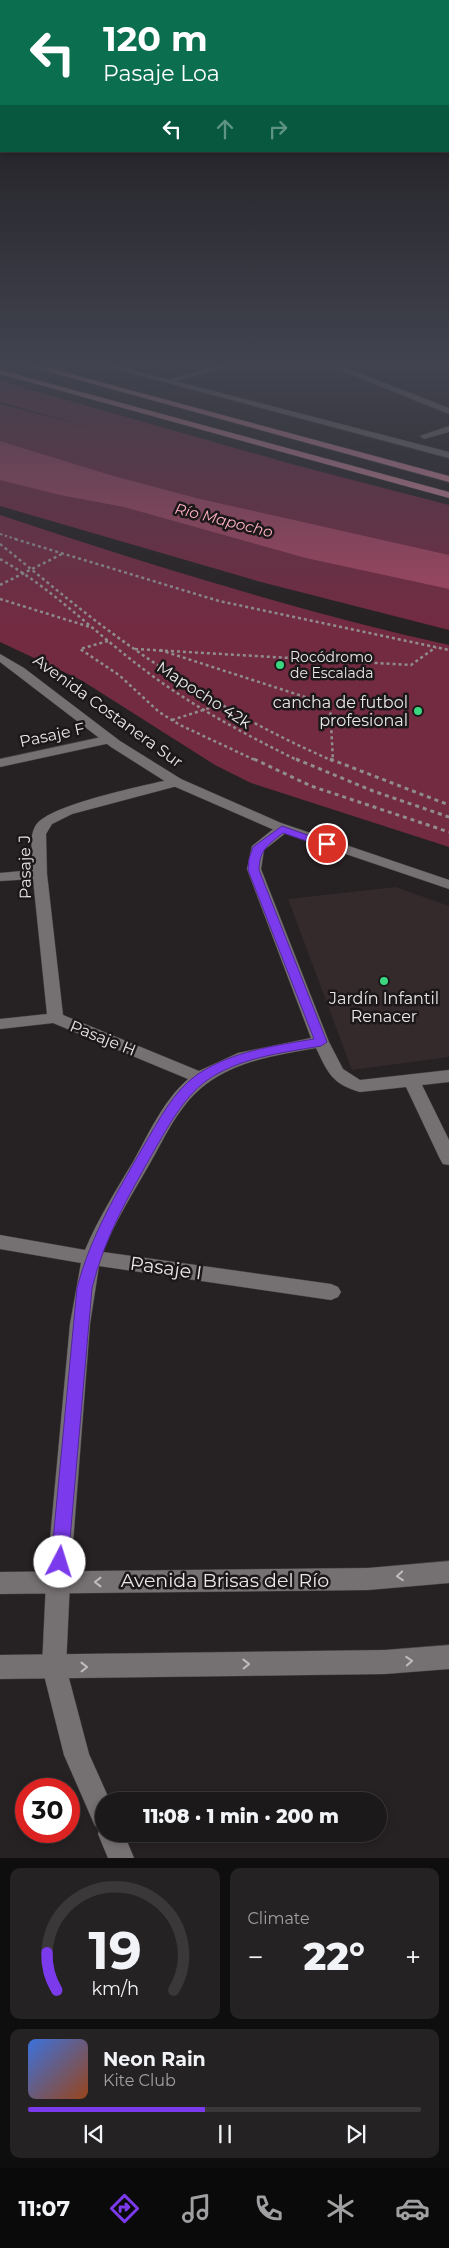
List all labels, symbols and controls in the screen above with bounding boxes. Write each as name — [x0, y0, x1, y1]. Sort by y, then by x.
text: 120 m — [103, 17, 208, 60]
icon: left — [20, 20, 85, 85]
text: Pasaje Loa — [103, 60, 220, 87]
icon: left — [158, 115, 186, 143]
icon: ahead — [211, 115, 239, 143]
icon: right — [264, 115, 292, 143]
water label: Río Mapocho — [173, 499, 275, 541]
place label: Rocódromo de Escalada — [290, 648, 374, 682]
street label: Avenida Costanera Sur — [30, 650, 186, 772]
street label: Mapocho 42k — [153, 657, 255, 733]
marker: Rocódromo de Escalada — [274, 659, 286, 671]
place label: cancha de futbol profesional — [273, 693, 408, 730]
marker: cancha de futbol profesional — [412, 705, 424, 717]
street label: Pasaje F — [18, 719, 86, 751]
pin — [306, 823, 348, 865]
icon: arrive — [313, 830, 341, 858]
street label: Pasaje J — [15, 835, 35, 899]
marker: Jardín Infantil Renacer — [378, 975, 390, 987]
place label: Jardín Infantil Renacer — [328, 989, 439, 1026]
street label: Pasaje H — [67, 1016, 139, 1060]
street label: Pasaje I — [129, 1252, 203, 1284]
position arrow — [33, 1535, 85, 1587]
street label: Avenida Brisas del Río — [121, 1569, 329, 1592]
one-way arrow — [396, 1570, 404, 1581]
one-way arrow — [94, 1576, 102, 1587]
one-way arrow — [405, 1655, 413, 1666]
one-way arrow — [242, 1659, 250, 1670]
one-way arrow — [80, 1662, 88, 1672]
speed limit sign: 30 — [15, 1778, 80, 1843]
text: 11:08 · 1 min · 200 m — [143, 1805, 339, 1828]
text: Climate — [248, 1909, 310, 1928]
text: 19 — [88, 1919, 142, 1982]
text: 22° — [304, 1933, 365, 1980]
text: − — [248, 1940, 264, 1974]
text: + — [405, 1940, 421, 1974]
text: km/h — [91, 1978, 139, 1999]
text: Neon Rain — [103, 2048, 206, 2071]
text: Kite Club — [103, 2071, 176, 2090]
icon: previous — [80, 2120, 108, 2148]
icon: pause — [211, 2120, 239, 2148]
icon: next — [342, 2120, 370, 2148]
icon: directions — [107, 2191, 142, 2226]
icon: music — [179, 2191, 214, 2226]
icon: phone — [251, 2191, 286, 2226]
icon: climate — [323, 2191, 358, 2226]
icon: car — [395, 2191, 430, 2226]
text: 11:07 — [19, 2195, 70, 2222]

